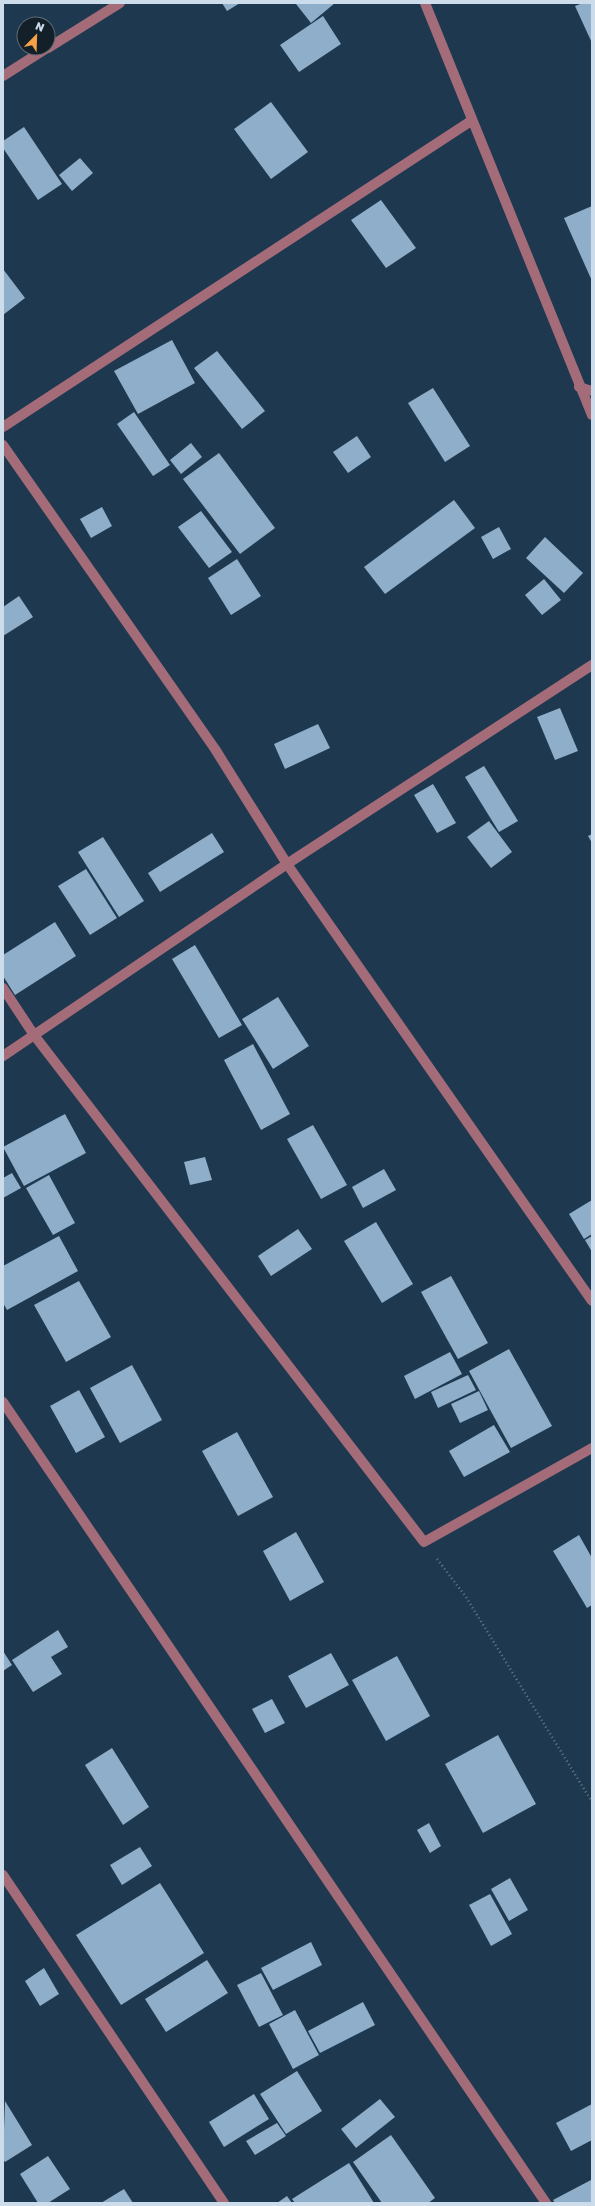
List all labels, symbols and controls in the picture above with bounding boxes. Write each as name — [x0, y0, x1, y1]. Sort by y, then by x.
north arrow — [16, 16, 56, 56]
text: N — [34, 19, 46, 34]

